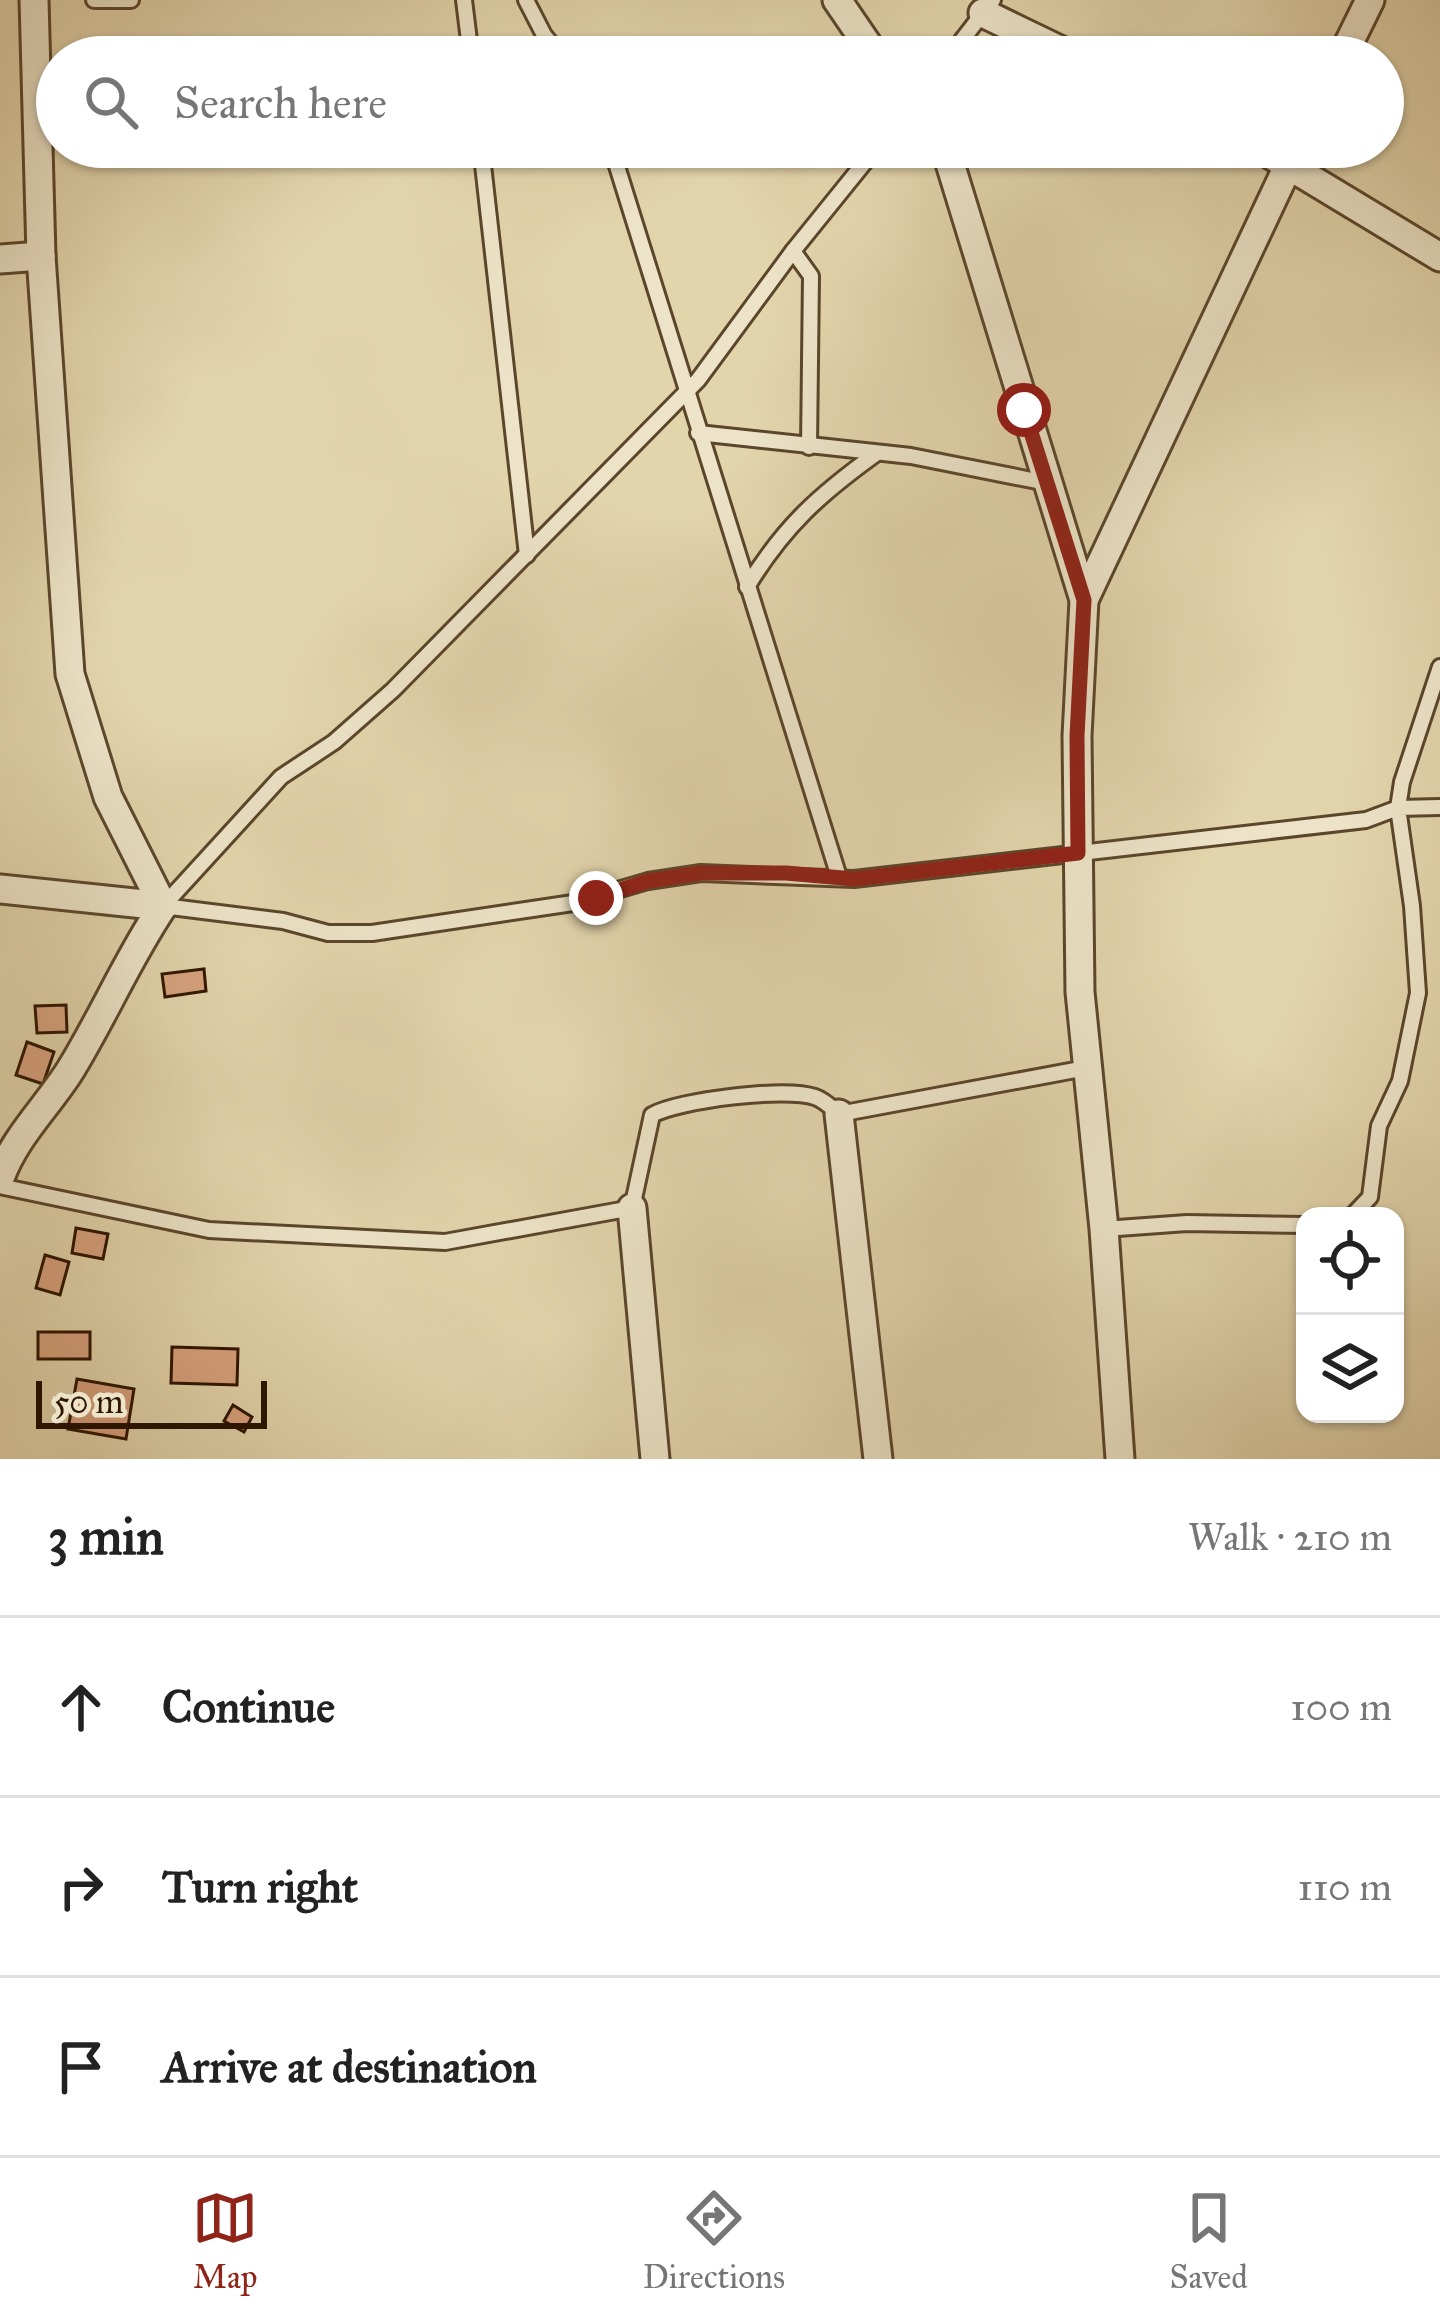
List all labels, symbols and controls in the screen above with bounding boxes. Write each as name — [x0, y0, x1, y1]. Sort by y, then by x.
search box — [36, 36, 1404, 168]
icon: search — [78, 69, 144, 135]
text: Search here — [174, 75, 387, 130]
route start — [997, 383, 1051, 437]
route end — [569, 871, 623, 925]
map controls — [1296, 1207, 1404, 1423]
button: locate — [1296, 1207, 1404, 1315]
button: layers — [1296, 1315, 1404, 1423]
scale bar — [36, 1375, 267, 1428]
text: 50 m — [54, 1382, 123, 1422]
text: 3 min — [48, 1506, 164, 1568]
text: Walk · 210 m — [1188, 1513, 1392, 1561]
icon: ahead — [48, 1674, 114, 1740]
text: Continue — [162, 1679, 335, 1734]
text: 100 m — [1290, 1683, 1392, 1731]
icon: right — [48, 1854, 114, 1920]
text: Turn right — [162, 1859, 358, 1914]
text: 110 m — [1297, 1863, 1392, 1911]
icon: arrive — [48, 2034, 114, 2100]
text: Arrive at destination — [162, 2039, 537, 2094]
tab: Map — [192, 2185, 258, 2297]
tab: Directions — [643, 2185, 785, 2297]
tab: Saved — [1169, 2185, 1248, 2297]

